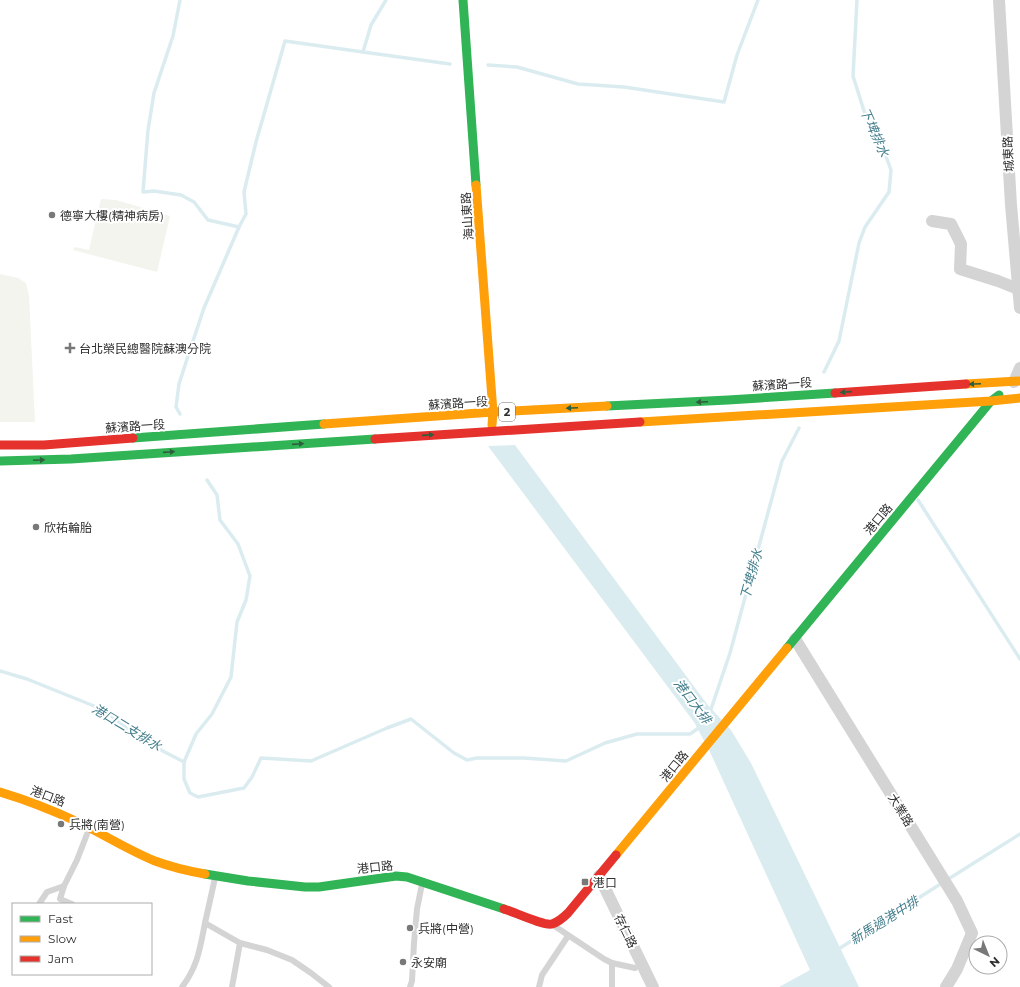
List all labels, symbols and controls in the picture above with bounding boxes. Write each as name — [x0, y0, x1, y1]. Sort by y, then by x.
water label: 下埤排水 — [857, 105, 893, 160]
street label: 城東路 — [1000, 136, 1016, 172]
street label: 海山東路 — [458, 192, 476, 240]
place label: 德寧大樓(精神病房) — [60, 208, 164, 223]
marker: 德寧大樓(精神病房) — [47, 210, 57, 220]
place label: 台北榮民總醫院蘇澳分院 — [79, 341, 211, 356]
marker: 台北榮民總醫院蘇澳分院 — [64, 342, 76, 354]
street label: 蘇濱路一段 — [752, 374, 812, 394]
one-way arrow — [968, 381, 981, 387]
one-way arrow — [840, 388, 852, 395]
street label: 蘇濱路一段 — [428, 393, 488, 413]
one-way arrow — [696, 398, 708, 405]
road number: 2 — [499, 403, 515, 421]
one-way arrow — [566, 405, 578, 412]
street label: 蘇濱路一段 — [105, 416, 165, 436]
one-way arrow — [422, 432, 435, 438]
one-way arrow — [292, 440, 304, 447]
one-way arrow — [163, 449, 175, 456]
one-way arrow — [33, 456, 45, 463]
street label: 港口路 — [861, 500, 895, 538]
place label: 欣祐輪胎 — [44, 520, 92, 535]
marker: 欣祐輪胎 — [31, 522, 41, 532]
water label: 下埤排水 — [737, 546, 766, 601]
water label: 港口大排 — [671, 675, 716, 728]
water label: 港口二支排水 — [89, 700, 165, 754]
street label: 港口路 — [657, 747, 691, 785]
street label: 港口路 — [29, 783, 67, 809]
street label: 大業路 — [885, 791, 917, 829]
place label: 兵將(南營) — [69, 817, 125, 832]
marker: 兵將(南營) — [56, 819, 66, 829]
street label: 港口路 — [356, 858, 394, 876]
place label: 港口 — [593, 875, 617, 890]
marker: 港口 — [580, 877, 590, 887]
water label: 新馬過港中排 — [847, 891, 923, 947]
legend — [12, 903, 152, 975]
text: Fast — [48, 911, 73, 926]
street label: 存仁路 — [611, 912, 641, 950]
place label: 兵將(中營) — [418, 921, 474, 936]
marker: 兵將(中營) — [405, 923, 415, 933]
text: Slow — [48, 931, 77, 946]
north arrow — [968, 935, 1008, 975]
text: Jam — [47, 951, 74, 966]
text: N — [987, 954, 1003, 970]
place label: 永安廟 — [411, 955, 447, 970]
marker: 永安廟 — [398, 957, 408, 967]

